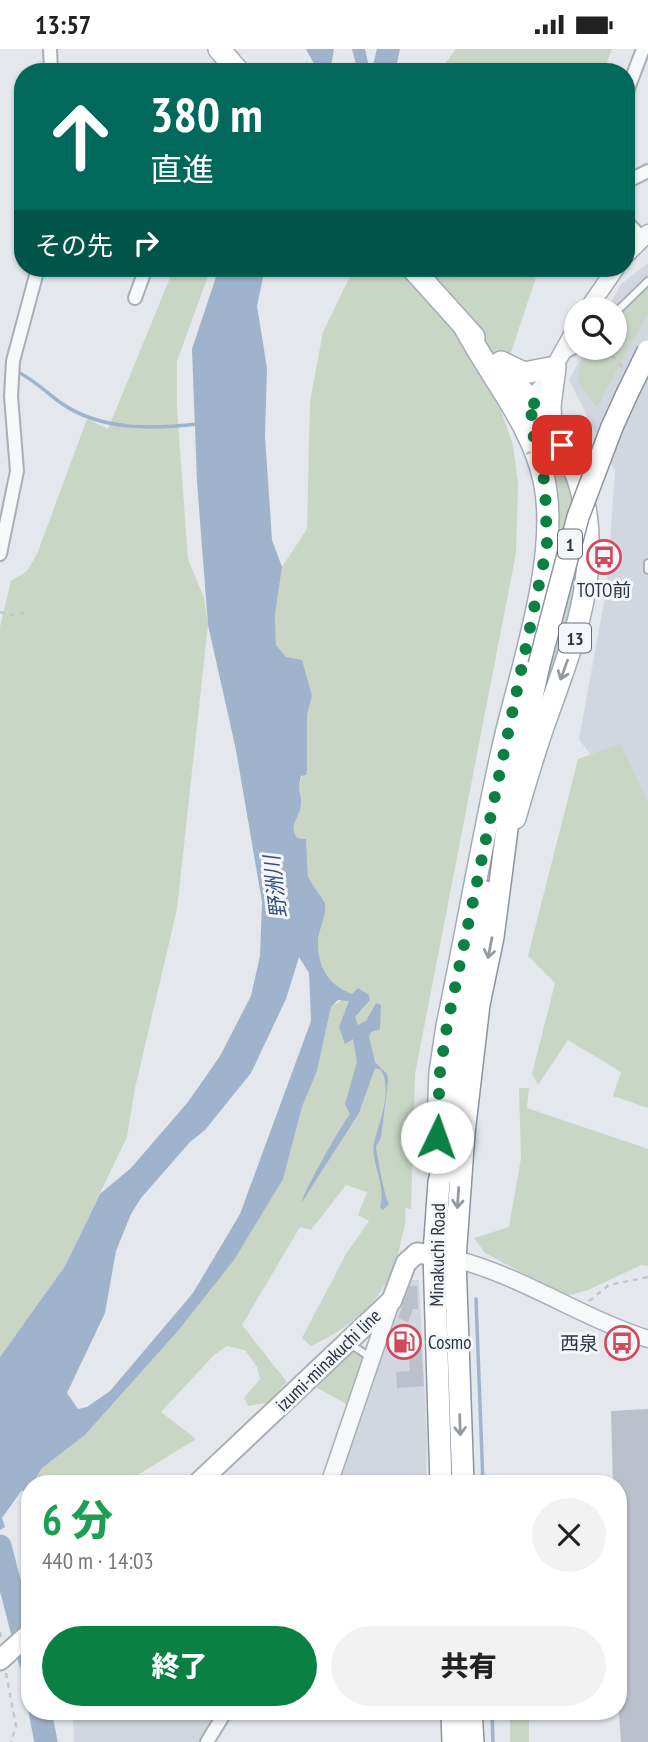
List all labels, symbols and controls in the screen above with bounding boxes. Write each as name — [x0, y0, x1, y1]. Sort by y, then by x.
text: 13:57 — [35, 8, 91, 41]
text: 380 m — [150, 82, 263, 146]
icon: ahead — [35, 91, 126, 182]
text: 直進 — [150, 148, 214, 190]
icon: right — [127, 224, 165, 262]
text: その先 — [35, 229, 113, 262]
map controls — [564, 297, 627, 360]
button: search — [564, 297, 627, 360]
pin — [532, 415, 592, 475]
icon: arrive — [543, 426, 581, 464]
road number: 1 — [558, 529, 582, 558]
bus stop icon: TOTO前 — [585, 538, 623, 576]
place label: TOTO前 — [577, 578, 631, 602]
road number: 13 — [559, 623, 591, 653]
one-way arrow — [557, 659, 569, 681]
water label: 野洲川 — [258, 852, 292, 920]
one-way arrow — [483, 936, 497, 959]
position arrow — [400, 1100, 474, 1174]
one-way arrow — [451, 1186, 464, 1208]
street label: Minakuchi Road — [424, 1203, 450, 1307]
street label: izumi-minakuchi line — [270, 1304, 386, 1416]
fuel station icon: Cosmo — [385, 1323, 423, 1361]
bus stop icon: 西泉 — [603, 1324, 641, 1362]
place label: Cosmo — [428, 1330, 471, 1354]
place label: 西泉 — [560, 1331, 598, 1355]
one-way arrow — [454, 1413, 467, 1436]
text: 6 分 — [42, 1492, 113, 1547]
button: close — [532, 1498, 606, 1572]
text: 440 m · 14:03 — [42, 1546, 154, 1575]
button: 終了 — [42, 1626, 317, 1706]
button: 共有 — [331, 1626, 606, 1706]

